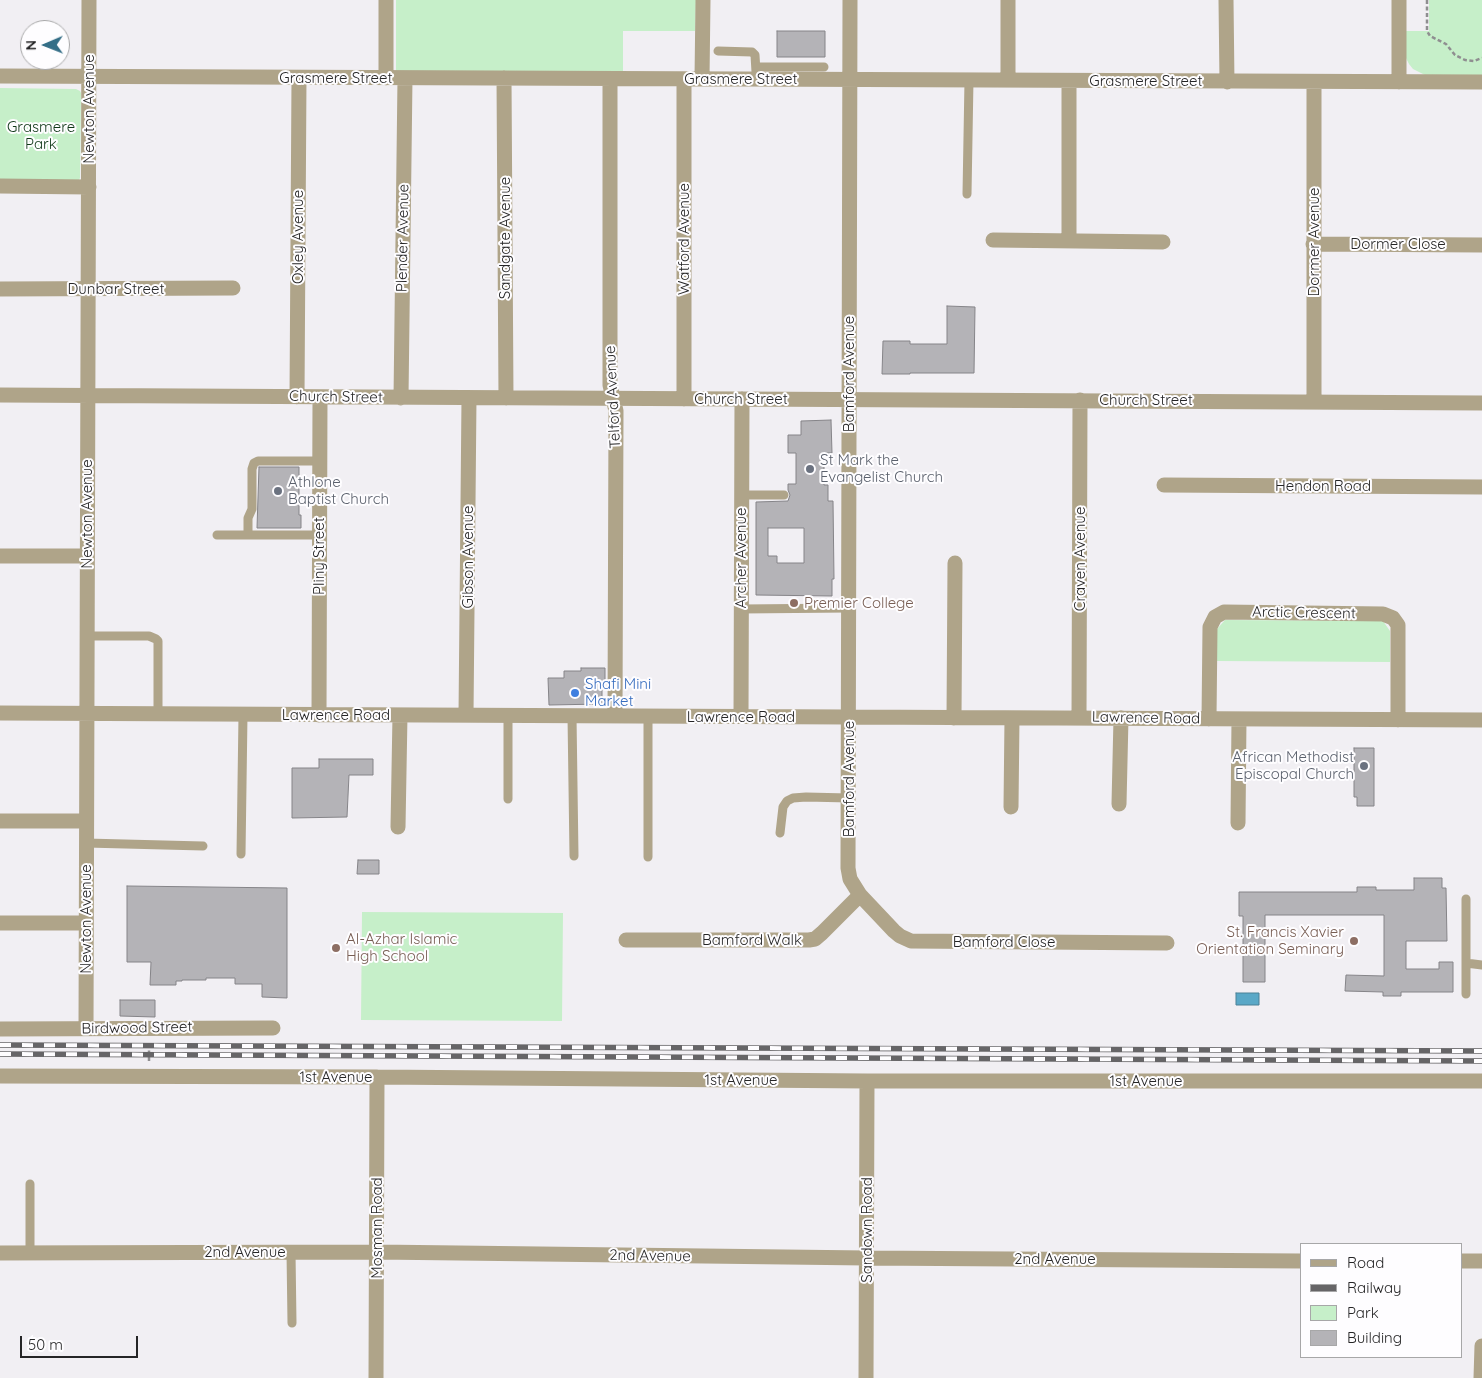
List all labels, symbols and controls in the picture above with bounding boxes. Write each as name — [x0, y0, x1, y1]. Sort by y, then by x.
north arrow — [20, 20, 70, 70]
text: N — [22, 40, 40, 51]
street label: Newton Avenue — [80, 54, 98, 164]
street label: Grasmere Street — [279, 69, 393, 87]
street label: Grasmere Street — [684, 70, 798, 88]
street label: Grasmere Street — [1089, 72, 1203, 90]
park label: Grasmere Park — [7, 118, 75, 153]
street label: Sandgate Avenue — [496, 177, 514, 299]
street label: Watford Avenue — [675, 183, 693, 295]
street label: Plender Avenue — [393, 184, 413, 292]
street label: Dormer Avenue — [1305, 187, 1323, 297]
street label: Oxley Avenue — [289, 190, 307, 284]
street label: Dormer Close — [1350, 235, 1446, 253]
street label: Dunbar Street — [67, 280, 165, 298]
street label: Bamford Avenue — [840, 316, 858, 432]
street label: Telford Avenue — [601, 345, 625, 449]
street label: Church Street — [289, 387, 383, 407]
street label: Church Street — [694, 390, 788, 408]
street label: Church Street — [1099, 391, 1193, 409]
place label: St Mark the Evangelist Church — [820, 451, 943, 486]
street label: Newton Avenue — [78, 459, 96, 569]
marker: St Mark the Evangelist Church — [804, 463, 816, 475]
place label: Athlone Baptist Church — [288, 473, 389, 508]
street label: Hendon Road — [1275, 477, 1371, 495]
marker: Athlone Baptist Church — [272, 485, 284, 497]
street label: Gibson Avenue — [459, 506, 477, 608]
street label: Archer Avenue — [732, 507, 750, 609]
street label: Craven Avenue — [1071, 507, 1089, 611]
street label: Pliny Street — [310, 517, 328, 595]
place label: Premier College — [804, 594, 914, 612]
marker: Premier College — [788, 597, 800, 609]
street label: Arctic Crescent — [1252, 603, 1356, 623]
place label: Shafi Mini Market — [585, 675, 651, 710]
marker: Shafi Mini Market — [569, 687, 581, 699]
street label: Lawrence Road — [282, 706, 390, 724]
street label: Lawrence Road — [687, 708, 795, 726]
street label: Lawrence Road — [1092, 708, 1200, 728]
street label: Bamford Avenue — [840, 721, 858, 837]
place label: African Methodist Episcopal Church — [1232, 748, 1354, 783]
marker: African Methodist Episcopal Church — [1358, 760, 1370, 772]
street label: Newton Avenue — [77, 864, 95, 974]
place label: St. Francis Xavier Orientation Seminary — [1196, 923, 1344, 958]
place label: Al-Azhar Islamic High School — [346, 930, 457, 965]
street label: Bamford Walk — [702, 931, 802, 949]
street label: Bamford Close — [953, 933, 1055, 951]
marker: St. Francis Xavier Orientation Seminary — [1348, 935, 1360, 947]
marker: Al-Azhar Islamic High School — [330, 942, 342, 954]
street label: Birdwood Street — [81, 1018, 193, 1038]
street label: 1st Avenue — [299, 1068, 373, 1086]
street label: 1st Avenue — [704, 1071, 778, 1089]
street label: 1st Avenue — [1109, 1072, 1183, 1090]
street label: Mosman Road — [368, 1177, 386, 1279]
street label: Sandown Road — [858, 1177, 876, 1283]
street label: 2nd Avenue — [204, 1243, 286, 1261]
legend — [1300, 1243, 1462, 1358]
street label: 2nd Avenue — [609, 1246, 691, 1266]
street label: 2nd Avenue — [1014, 1250, 1096, 1268]
text: Road — [1347, 1253, 1384, 1272]
text: Railway — [1347, 1278, 1402, 1297]
text: Park — [1347, 1303, 1379, 1322]
scale bar — [22, 1326, 140, 1358]
text: Building — [1347, 1328, 1402, 1347]
text: 50 m — [28, 1335, 63, 1354]

